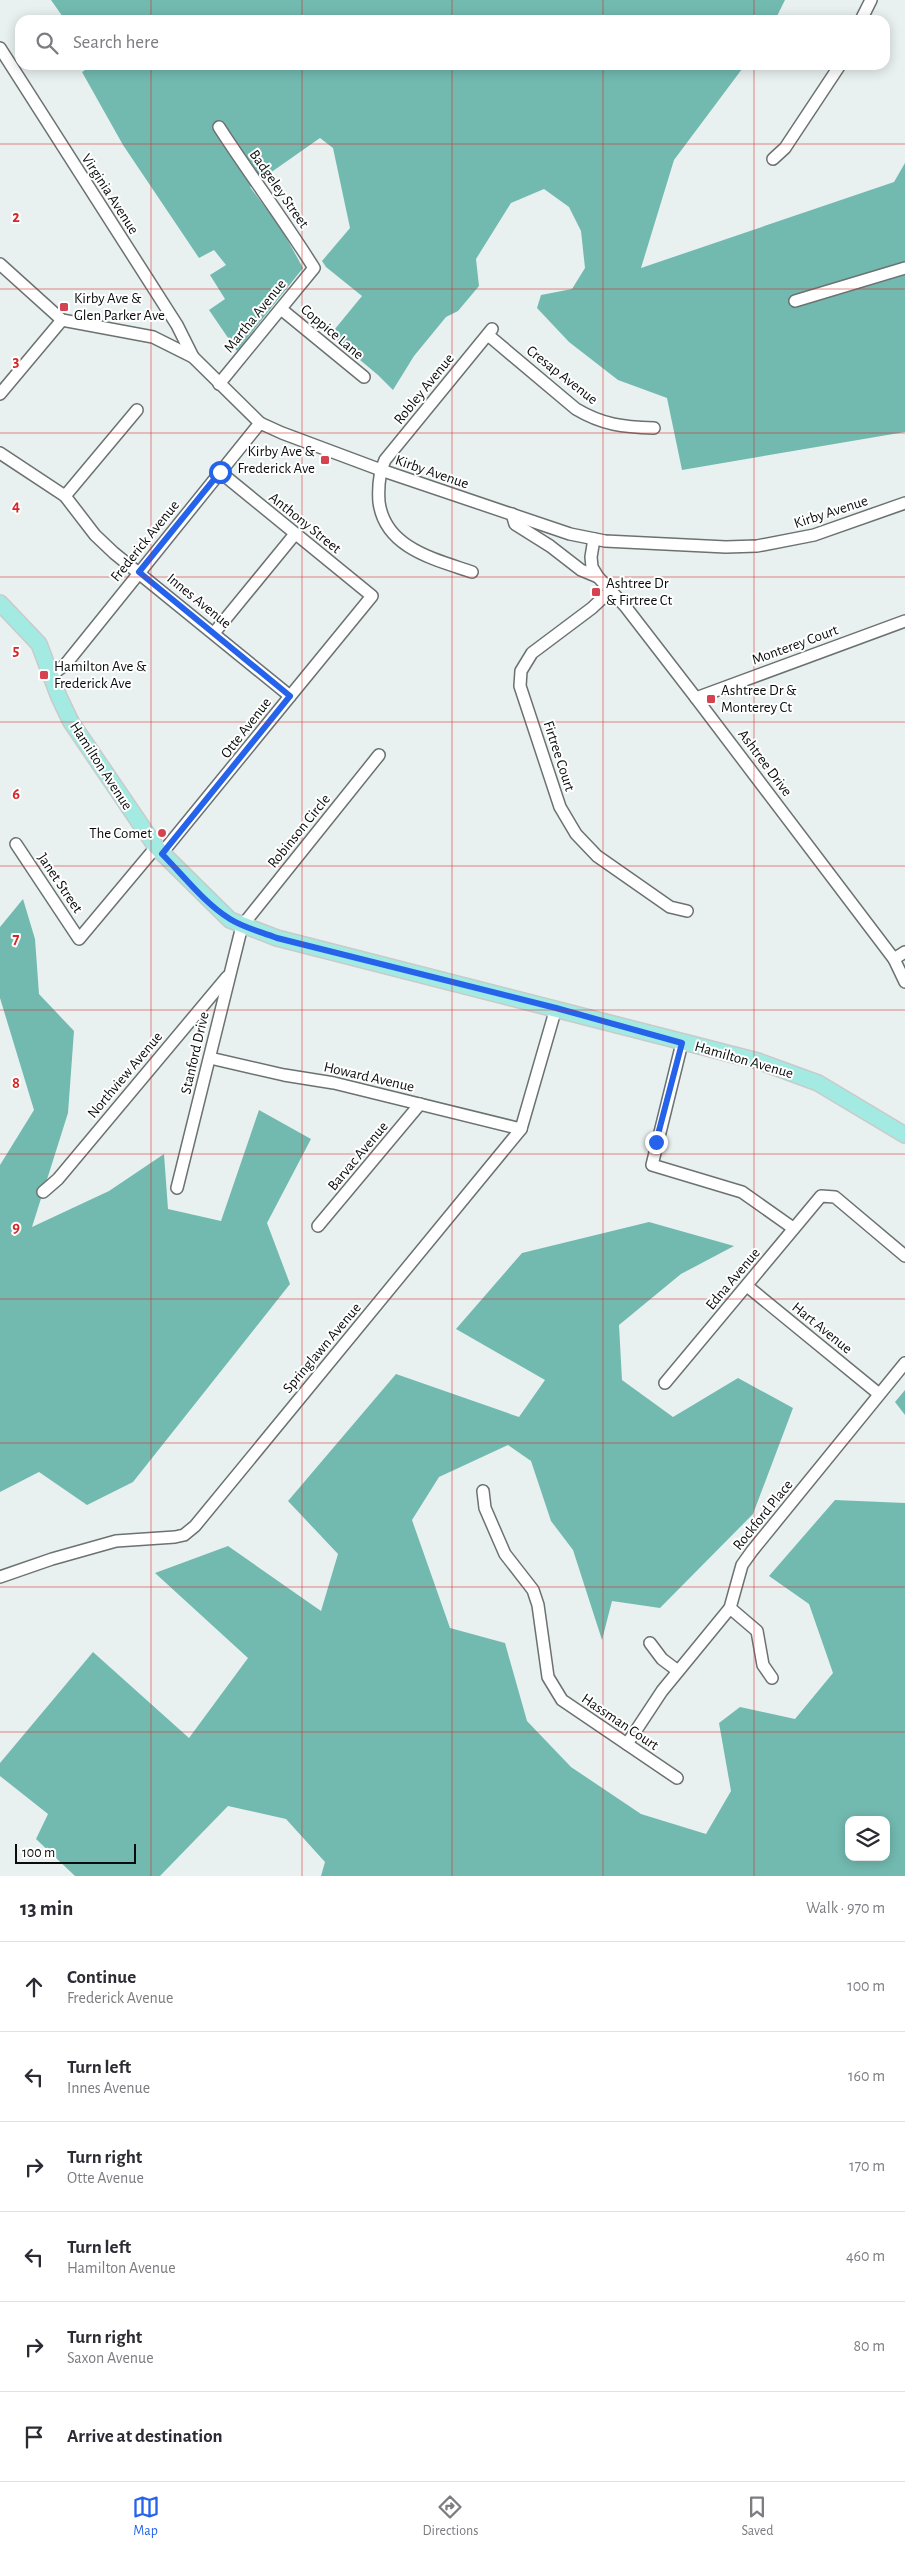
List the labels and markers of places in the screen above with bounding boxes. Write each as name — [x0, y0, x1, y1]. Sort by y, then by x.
place label: Kirby Ave & Glen Parker Ave — [74, 291, 165, 323]
marker: Kirby Ave & Glen Parker Ave — [58, 301, 70, 313]
place label: Kirby Ave & Frederick Ave — [238, 444, 316, 476]
marker: Kirby Ave & Frederick Ave — [319, 454, 331, 466]
place label: Ashtree Dr & Firtree Ct — [606, 576, 672, 608]
marker: Ashtree Dr & Firtree Ct — [590, 586, 602, 598]
place label: Hamilton Ave & Frederick Ave — [54, 659, 147, 691]
marker: Hamilton Ave & Frederick Ave — [38, 669, 50, 681]
place label: Ashtree Dr & Monterey Ct — [721, 683, 797, 715]
marker: Ashtree Dr & Monterey Ct — [705, 693, 717, 705]
place label: The Comet — [89, 826, 152, 841]
marker: The Comet — [156, 827, 168, 839]

